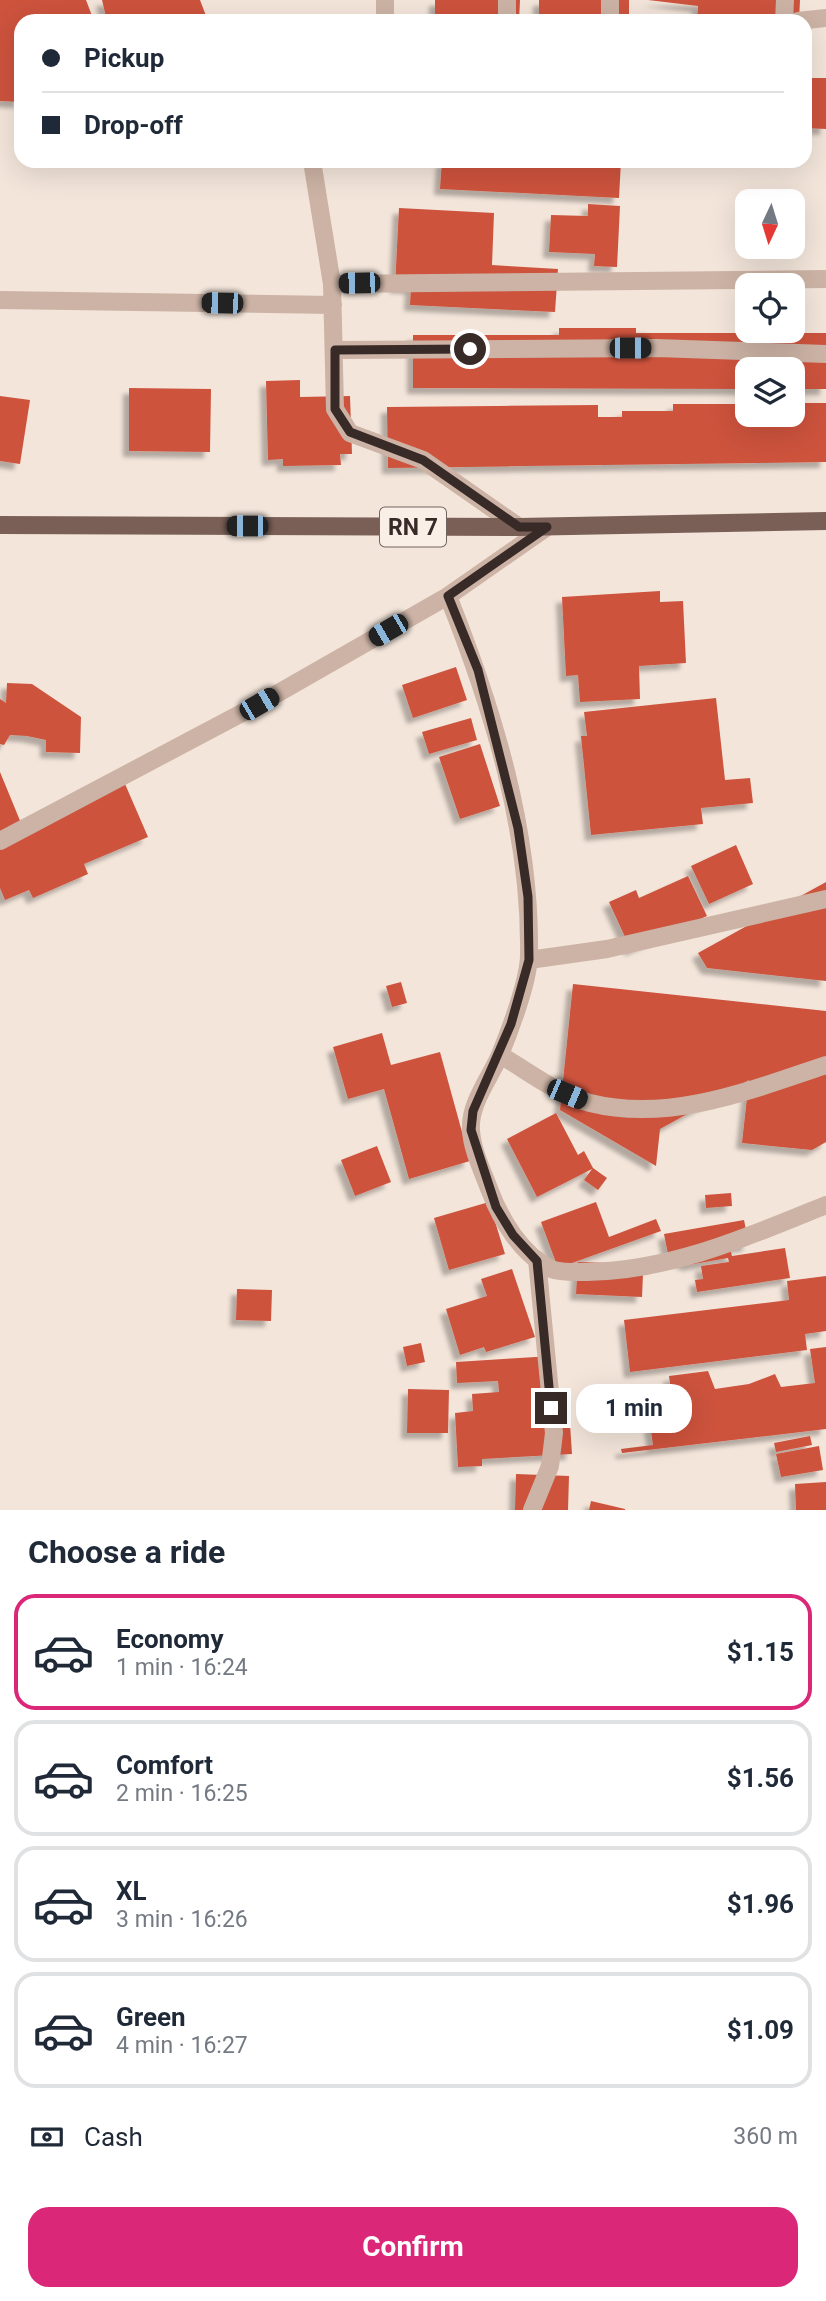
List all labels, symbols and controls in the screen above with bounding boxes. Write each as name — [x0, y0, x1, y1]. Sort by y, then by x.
text: Pickup — [84, 43, 164, 73]
text: Drop-off — [84, 110, 183, 140]
north arrow — [735, 189, 805, 259]
map controls — [735, 189, 805, 427]
car — [338, 272, 381, 294]
button: locate — [735, 273, 805, 343]
car — [201, 292, 244, 314]
route start — [454, 333, 486, 365]
car — [610, 338, 652, 359]
button: layers — [735, 357, 805, 427]
road number: RN 7 — [380, 508, 446, 547]
car — [227, 516, 269, 537]
car — [365, 610, 412, 650]
car — [236, 684, 283, 724]
car — [544, 1076, 591, 1112]
callout: 1 min — [576, 1384, 691, 1432]
route end — [535, 1392, 567, 1424]
text: 1 min — [605, 1395, 663, 1422]
text: Choose a ride — [28, 1533, 225, 1571]
icon: car — [32, 1621, 95, 1684]
text: Economy — [116, 1624, 223, 1654]
text: $1.15 — [727, 1637, 794, 1667]
text: 1 min · 16:24 — [116, 1654, 248, 1681]
icon: car — [32, 1747, 95, 1810]
text: Comfort — [116, 1750, 213, 1780]
text: $1.56 — [727, 1763, 794, 1793]
text: 2 min · 16:25 — [116, 1780, 248, 1807]
icon: car — [32, 1873, 95, 1936]
text: XL — [116, 1876, 147, 1906]
text: $1.96 — [727, 1889, 794, 1919]
text: 3 min · 16:26 — [116, 1906, 248, 1933]
icon: car — [32, 1999, 95, 2062]
text: Green — [116, 2002, 186, 2032]
text: $1.09 — [727, 2015, 794, 2045]
text: 4 min · 16:27 — [116, 2032, 248, 2059]
icon: cash — [28, 2118, 66, 2156]
text: Cash — [84, 2122, 143, 2152]
text: 360 m — [733, 2123, 798, 2150]
button: Confirm — [28, 2207, 798, 2287]

